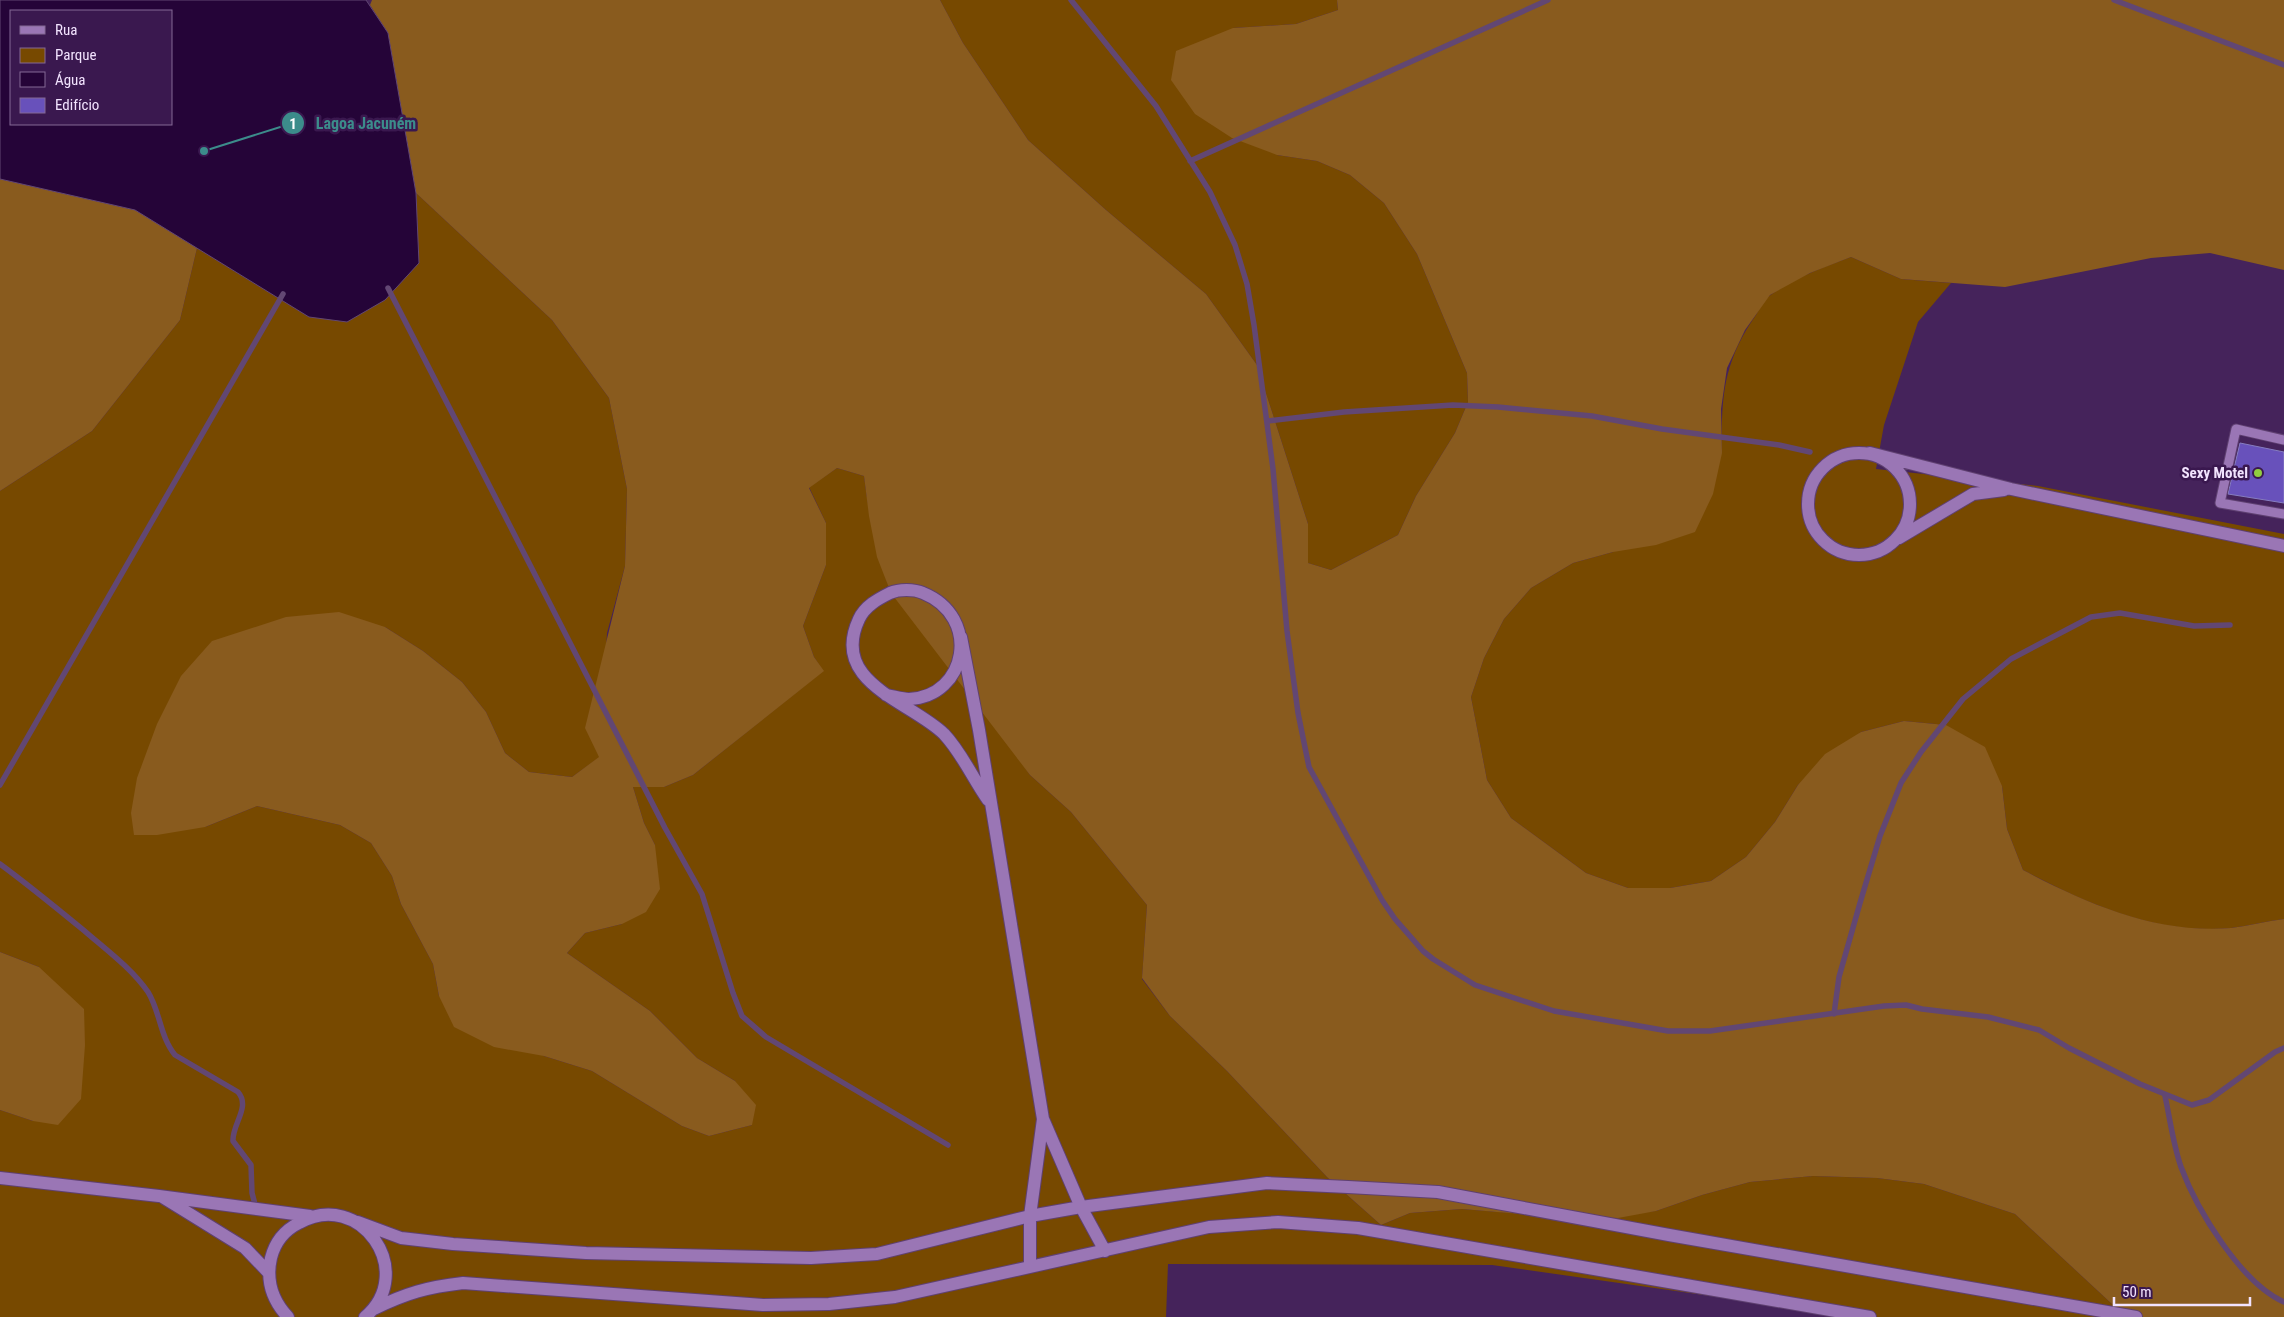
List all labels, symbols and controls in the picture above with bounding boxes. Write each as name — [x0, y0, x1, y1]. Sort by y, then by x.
legend — [10, 10, 172, 125]
text: Rua — [55, 21, 77, 39]
text: Parque — [55, 46, 97, 64]
text: Água — [55, 71, 85, 89]
text: Edifício — [55, 96, 99, 114]
callout: Lagoa Jacuném — [281, 108, 426, 139]
text: Lagoa Jacuném — [316, 114, 416, 133]
text: 1 — [289, 115, 297, 133]
place label: Sexy Motel — [2181, 464, 2248, 482]
marker: Sexy Motel — [2252, 467, 2264, 479]
scale bar — [2114, 1274, 2250, 1306]
text: 50 m — [2122, 1283, 2152, 1301]

